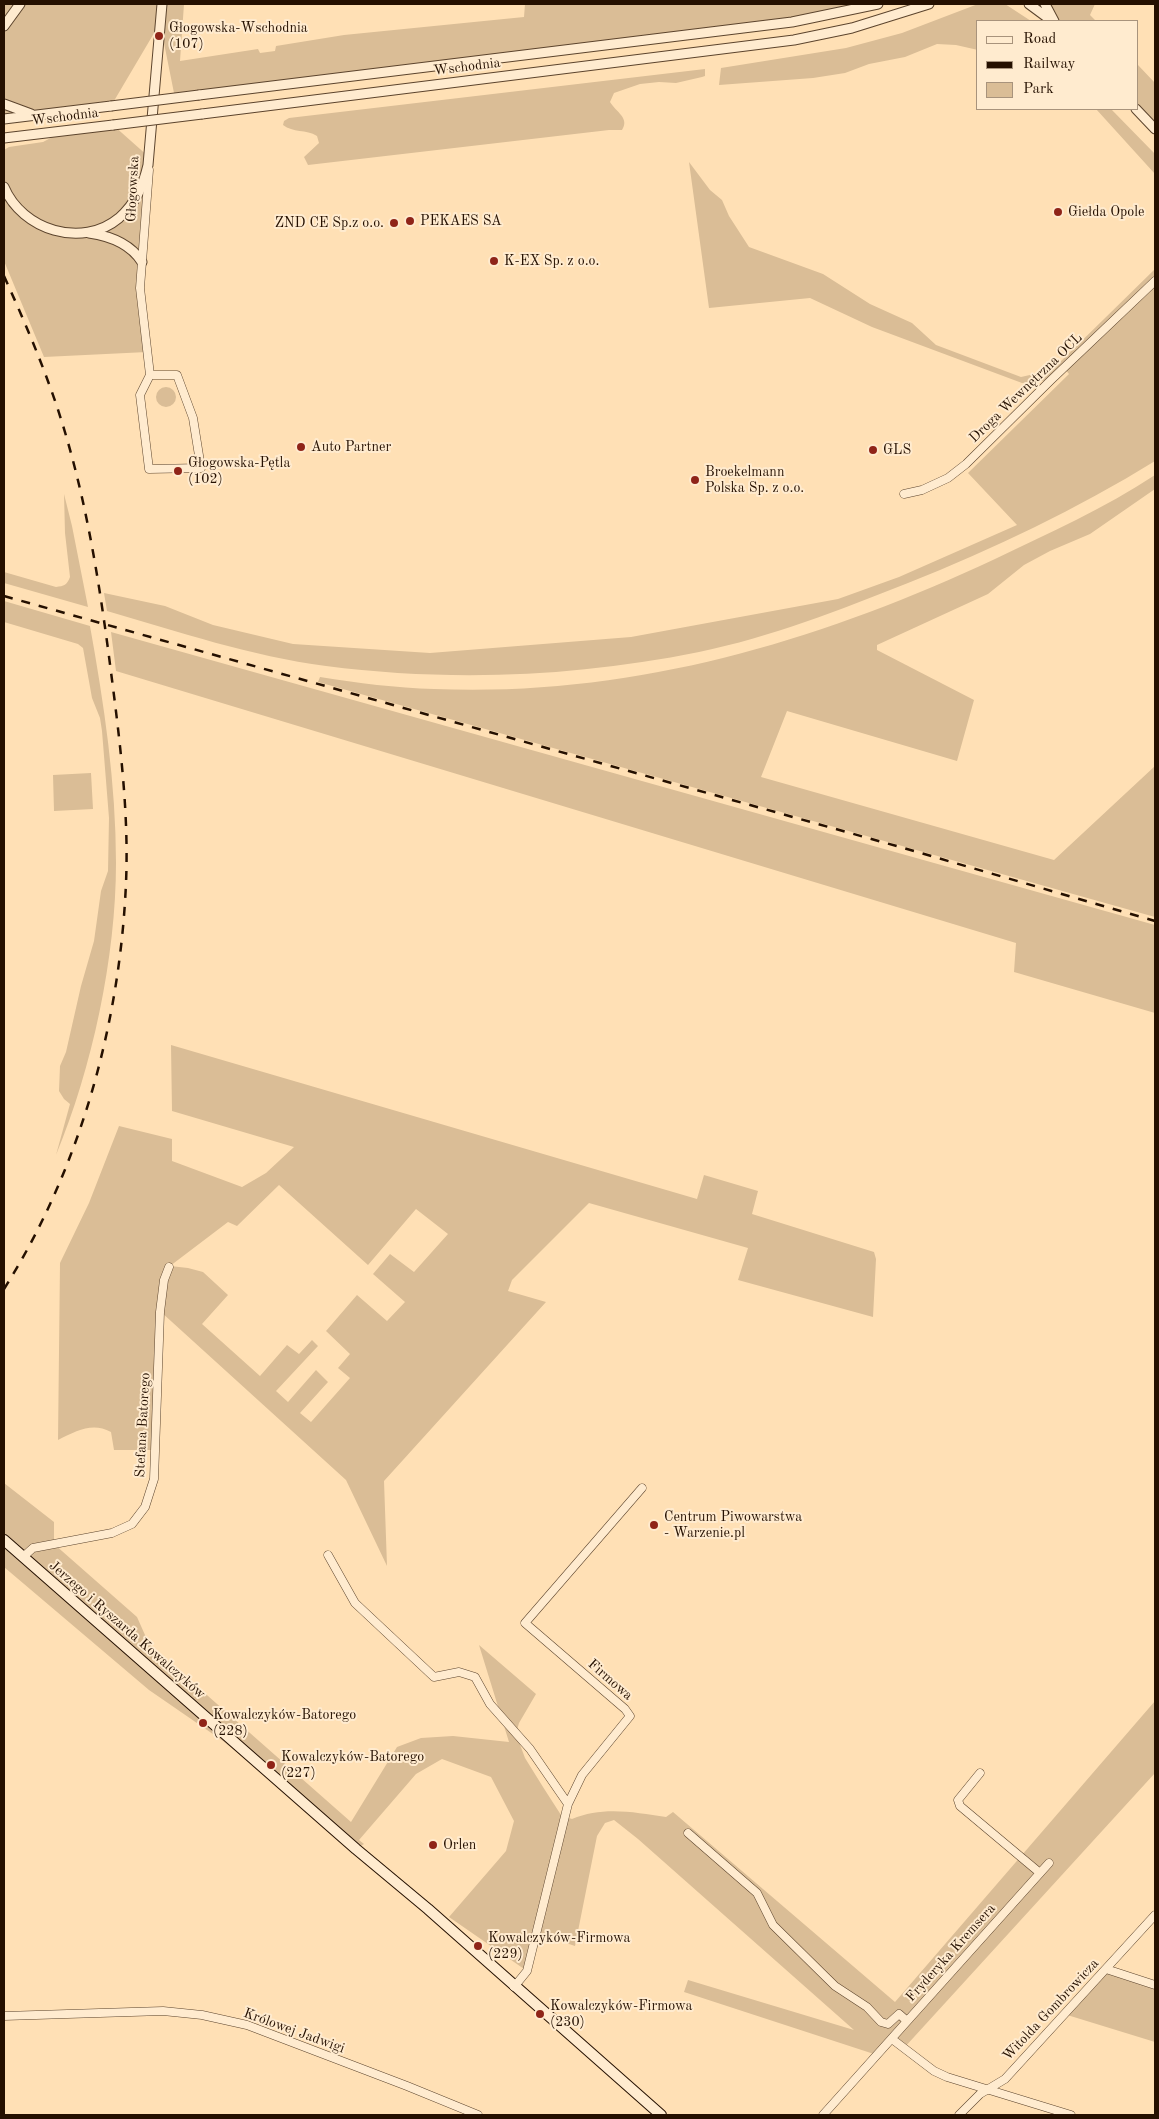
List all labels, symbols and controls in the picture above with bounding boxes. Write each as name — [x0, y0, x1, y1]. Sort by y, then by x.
place label: Głogowska-Wschodnia (107) — [169, 20, 308, 52]
legend — [976, 20, 1139, 110]
marker: Głogowska-Wschodnia (107) — [153, 30, 165, 42]
text: Road — [1023, 32, 1056, 47]
street label: Wschodnia — [433, 55, 501, 79]
text: Railway — [1023, 57, 1076, 72]
text: Park — [1023, 82, 1054, 97]
street label: Wschodnia — [31, 105, 99, 129]
street label: Głogowska — [123, 155, 143, 223]
place label: Giełda Opole — [1068, 204, 1145, 220]
marker: Giełda Opole — [1052, 206, 1064, 218]
place label: PEKAES SA — [420, 213, 502, 229]
place label: ZND CE Sp.z o.o. — [275, 215, 384, 231]
marker: PEKAES SA — [404, 215, 416, 227]
marker: ZND CE Sp.z o.o. — [388, 217, 400, 229]
place label: K-EX Sp. z o.o. — [504, 253, 599, 269]
marker: K-EX Sp. z o.o. — [488, 255, 500, 267]
street label: Droga Wewnętrzna OCL — [966, 330, 1086, 446]
place label: Auto Partner — [311, 439, 391, 455]
marker: Auto Partner — [295, 441, 307, 453]
place label: GLS — [883, 442, 911, 458]
marker: GLS — [867, 444, 879, 456]
place label: Głogowska-Pętla (102) — [188, 455, 290, 488]
place label: Broekelmann Polska Sp. z o.o. — [705, 464, 804, 497]
marker: Głogowska-Pętla (102) — [172, 465, 184, 477]
marker: Broekelmann Polska Sp. z o.o. — [689, 474, 701, 486]
street label: Stefana Batorego — [132, 1372, 154, 1478]
place label: Centrum Piwowarstwa - Warzenie.pl — [664, 1509, 802, 1541]
marker: Centrum Piwowarstwa - Warzenie.pl — [648, 1519, 660, 1531]
street label: Jerzego i Ryszarda Kowalczyków — [45, 1557, 209, 1703]
street label: Firmowa — [584, 1656, 636, 1704]
place label: Kowalczyków-Batorego (228) — [213, 1707, 356, 1740]
marker: Kowalczyków-Batorego (228) — [197, 1717, 209, 1729]
place label: Kowalczyków-Batorego (227) — [281, 1749, 424, 1781]
marker: Kowalczyków-Batorego (227) — [265, 1759, 277, 1771]
place label: Orlen — [443, 1837, 476, 1853]
marker: Orlen — [427, 1839, 439, 1851]
street label: Fryderyka Kremsera — [903, 1901, 999, 2005]
place label: Kowalczyków-Firmowa (229) — [488, 1930, 630, 1962]
marker: Kowalczyków-Firmowa (229) — [472, 1940, 484, 1952]
street label: Witolda Gombrowicza — [999, 1955, 1103, 2065]
place label: Kowalczyków-Firmowa (230) — [550, 1998, 692, 2030]
street label: Królowej Jadwigi — [241, 2005, 347, 2057]
marker: Kowalczyków-Firmowa (230) — [534, 2008, 546, 2020]

